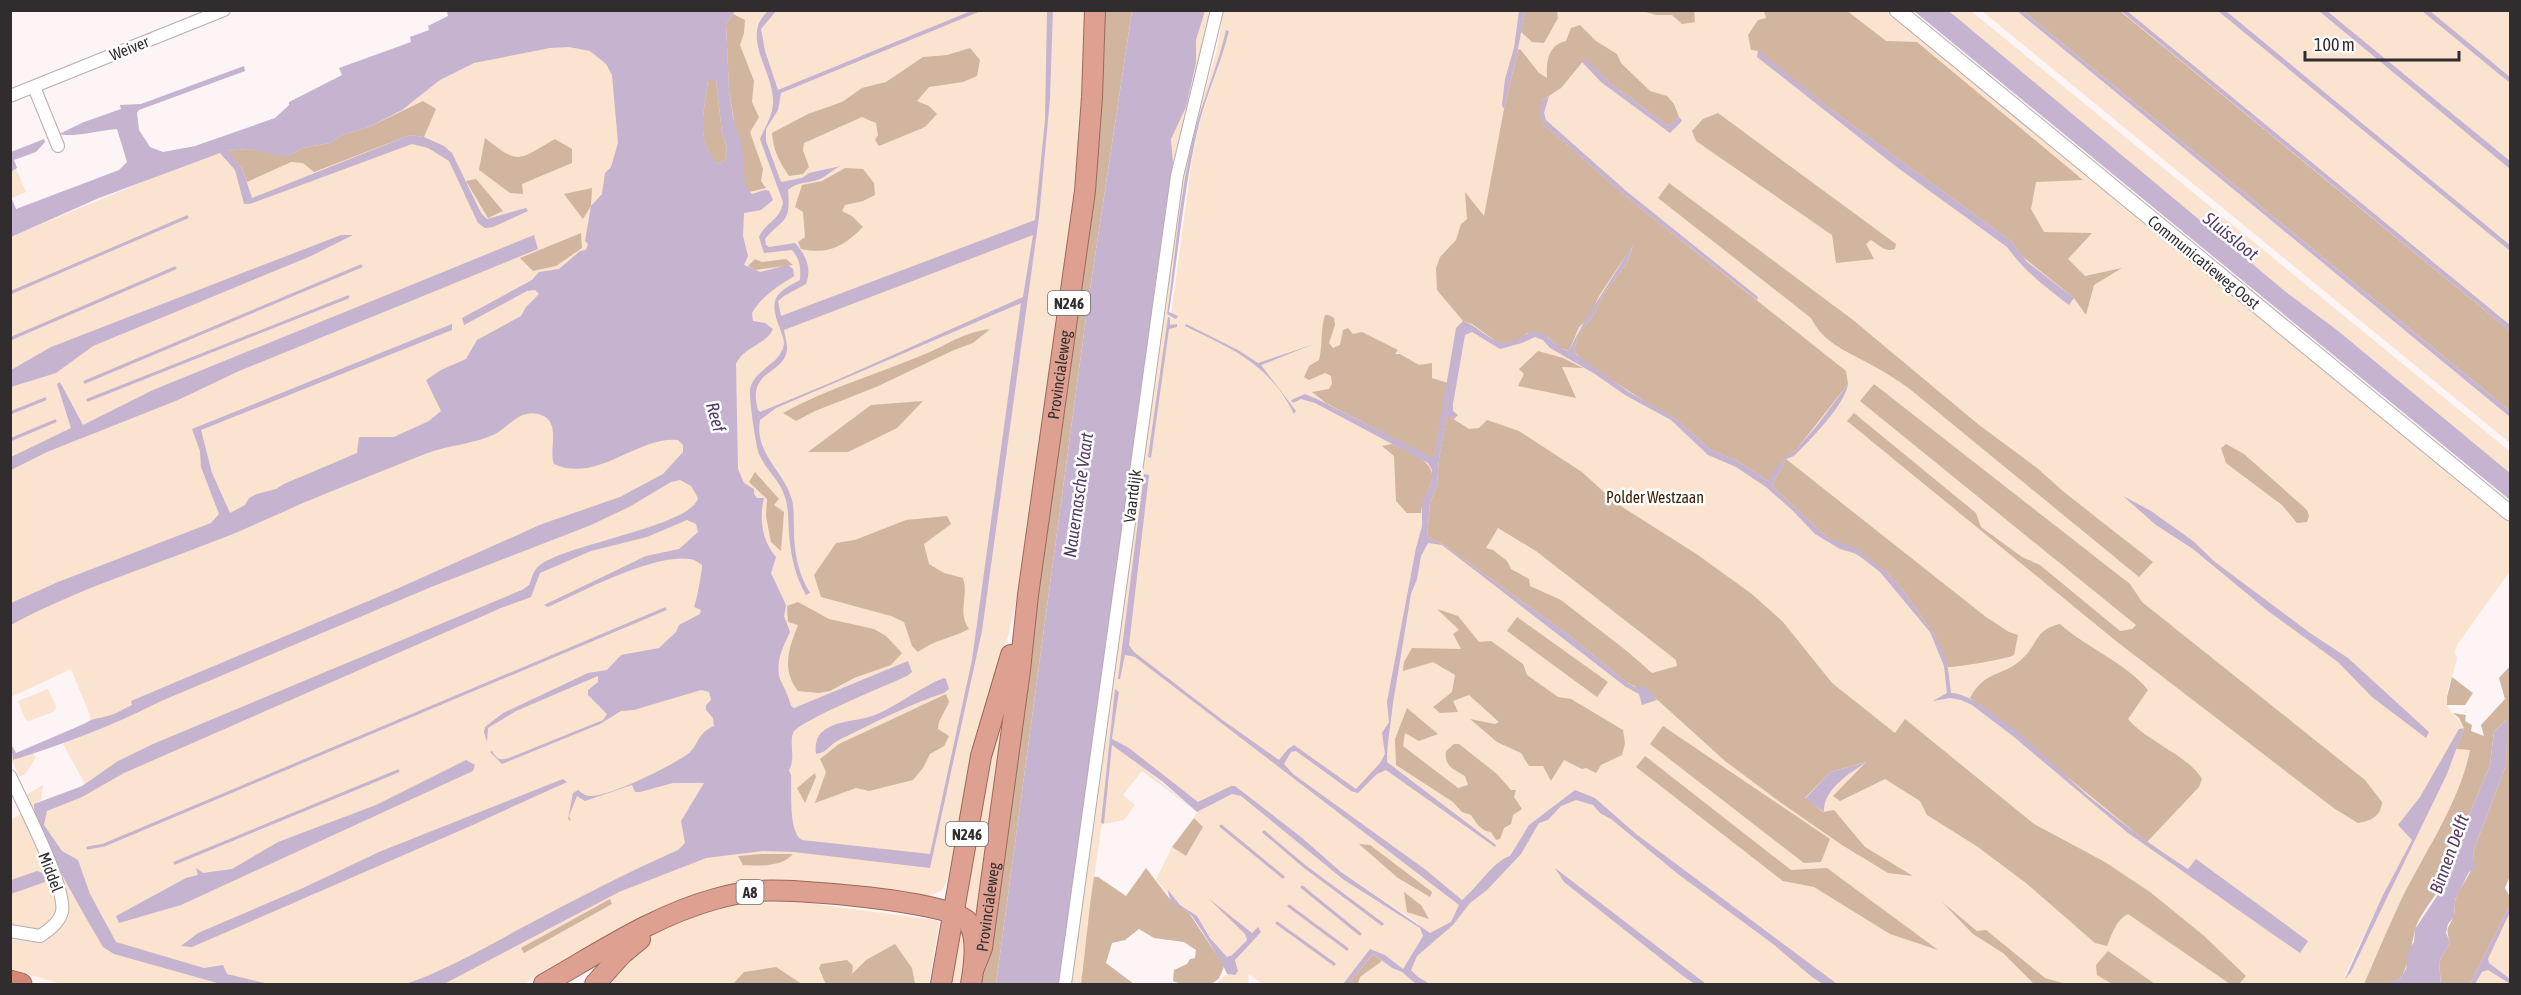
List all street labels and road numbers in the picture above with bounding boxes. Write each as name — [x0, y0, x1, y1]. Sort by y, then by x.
street label: Weiver — [107, 32, 151, 64]
street label: Communicatieweg Oost — [2144, 211, 2264, 314]
road number: N246 — [1048, 291, 1090, 315]
street label: Provincialeweg — [1044, 329, 1075, 420]
street label: Vaartdijk — [1120, 468, 1145, 524]
road number: N246 — [946, 822, 988, 846]
street label: Middel — [35, 850, 67, 895]
street label: Provincialeweg — [973, 861, 1004, 953]
road number: A8 — [736, 880, 764, 904]

